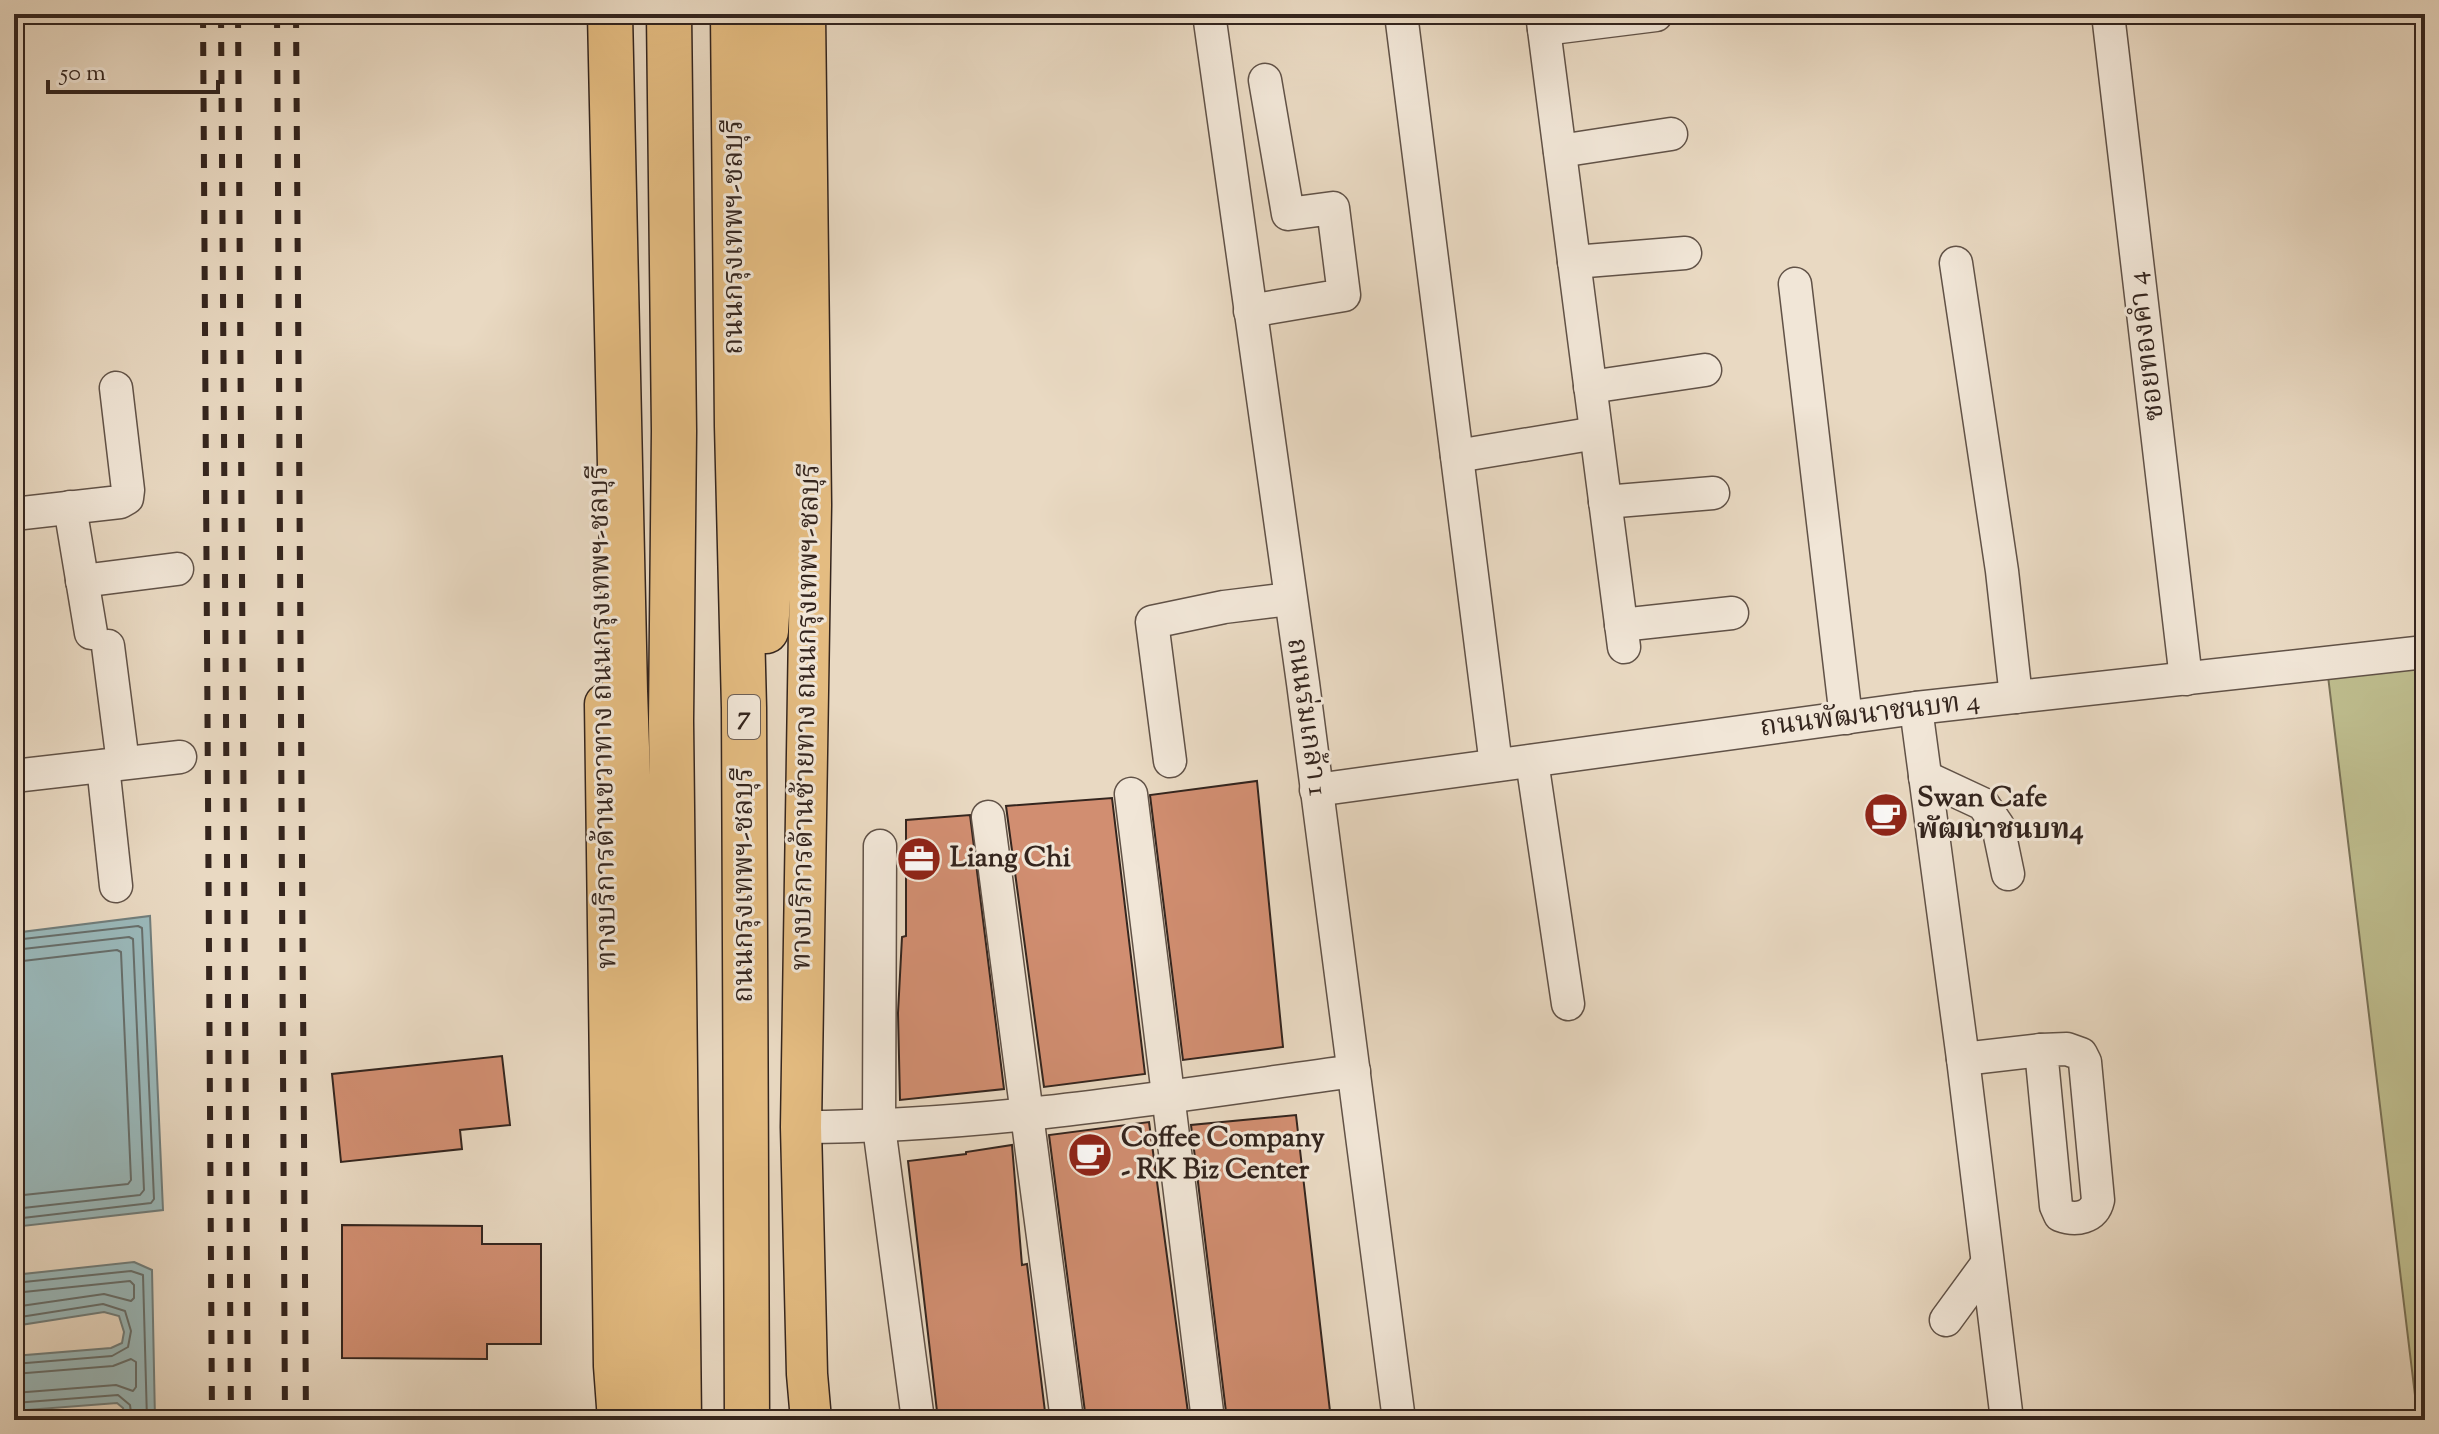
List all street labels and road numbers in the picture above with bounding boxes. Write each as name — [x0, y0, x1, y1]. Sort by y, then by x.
street label: ถนนกรุงเทพฯ-ชลบุรี — [715, 119, 755, 355]
street label: ซอยทองคำ 4 — [2118, 269, 2176, 423]
street label: ทางบริการด้านซ้ายทาง ถนนกรุงเทพฯ-ชลบุรี — [783, 463, 831, 971]
street label: ทางบริการด้านขวาทาง ถนนกรุงเทพฯ-ชลบุรี — [580, 465, 628, 969]
street label: ถนนร่มเกล้า 1 — [1275, 635, 1337, 799]
street label: ถนนพัฒนาชนบท 4 — [1758, 682, 1982, 748]
road number: 7 — [728, 695, 760, 739]
street label: ถนนกรุงเทพฯ-ชลบุรี — [725, 767, 765, 1003]

